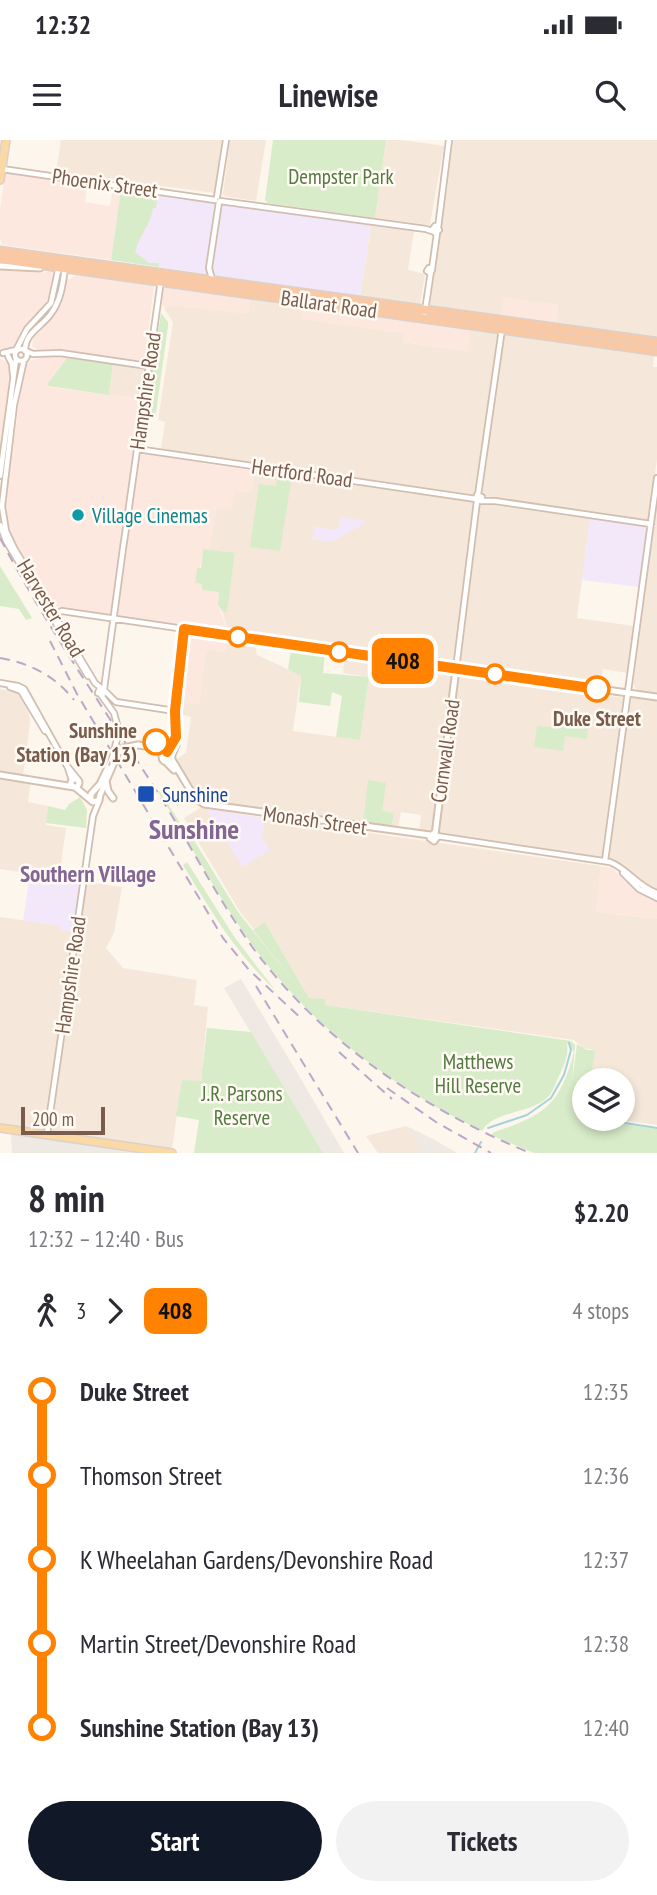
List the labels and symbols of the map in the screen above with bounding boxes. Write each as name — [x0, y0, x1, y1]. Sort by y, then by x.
street label: Phoenix Street — [50, 162, 160, 204]
park label: Dempster Park — [288, 163, 394, 190]
street label: Ballarat Road — [279, 284, 379, 324]
street label: Hampshire Road — [123, 331, 167, 451]
street label: Hertford Road — [250, 453, 354, 493]
place label: Village Cinemas — [91, 502, 208, 529]
marker: Village Cinemas — [70, 507, 86, 523]
street label: Harvester Road — [11, 554, 91, 662]
unlabelled marker — [228, 627, 248, 647]
line badge: 408 — [363, 638, 443, 684]
unlabelled marker — [329, 642, 349, 662]
unlabelled marker — [485, 664, 505, 684]
marker: Duke Street — [584, 676, 610, 702]
street label: Cornwall Road — [424, 698, 466, 804]
place label: Duke Street — [553, 705, 641, 732]
place label: Sunshine Station (Bay 13) — [16, 717, 137, 768]
marker: Sunshine Station (Bay 13) — [143, 729, 169, 755]
place label: Sunshine — [162, 781, 228, 808]
marker: Sunshine — [136, 784, 156, 804]
street label: Monash Street — [261, 799, 369, 841]
district label: Sunshine — [149, 810, 239, 847]
district label: Southern Village — [20, 859, 156, 888]
street label: Hampshire Road — [48, 915, 92, 1035]
park label: Matthews Hill Reserve — [435, 1048, 521, 1099]
park label: J.R. Parsons Reserve — [200, 1080, 283, 1131]
scale bar — [21, 1104, 105, 1136]

